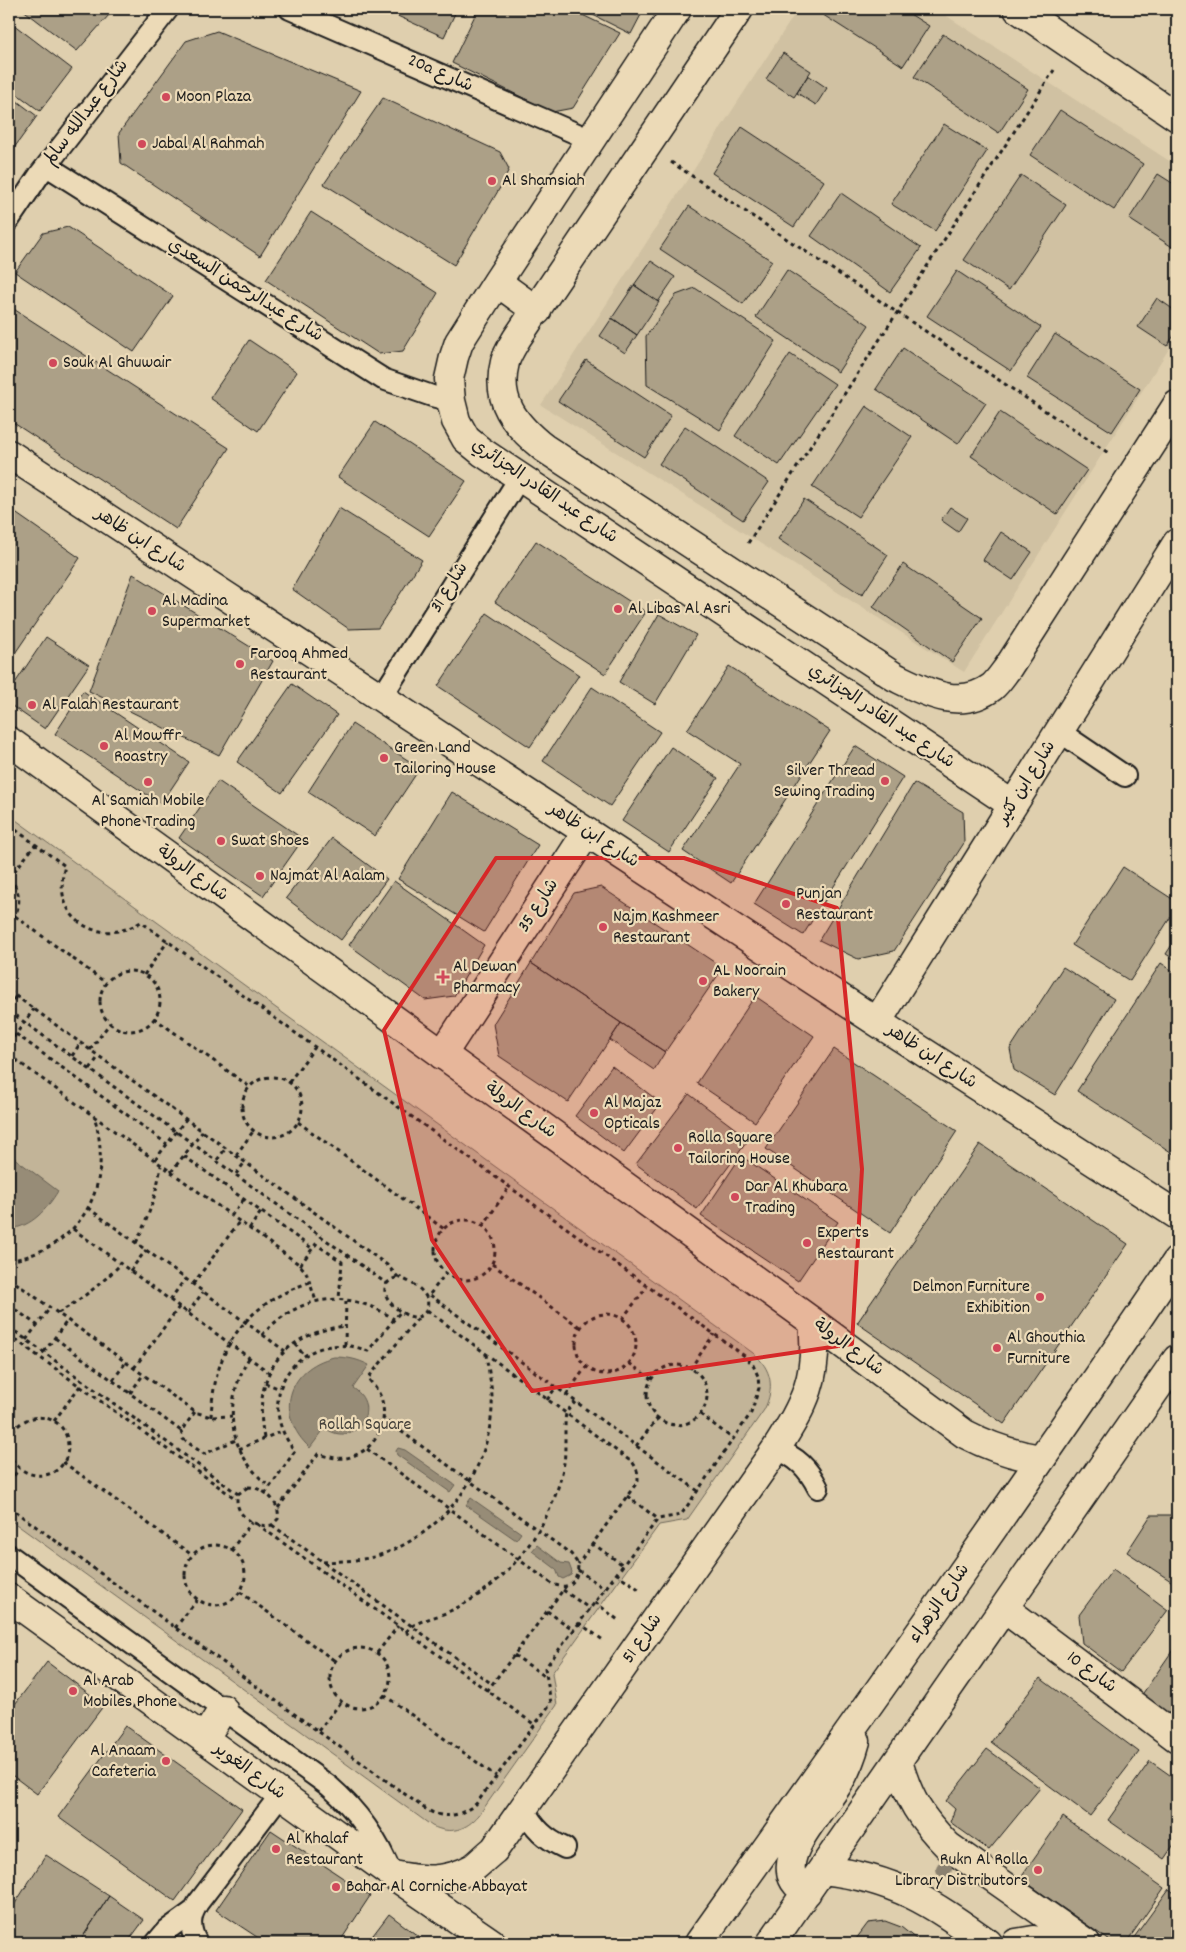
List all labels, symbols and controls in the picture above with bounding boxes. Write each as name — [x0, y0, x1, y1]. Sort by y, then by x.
street label: 20a شارع — [403, 49, 477, 99]
street label: شارع عبدالله سالم — [39, 55, 135, 171]
place label: Moon Plaza — [176, 85, 252, 110]
marker: Moon Plaza — [160, 91, 172, 103]
place label: Jabal Al Rahmah — [152, 132, 264, 157]
marker: Jabal Al Rahmah — [136, 138, 148, 150]
place label: Al Shamsiah — [502, 169, 585, 194]
marker: Al Shamsiah — [486, 175, 498, 187]
street label: شارع عبدالرحمن السعدي — [162, 233, 328, 349]
place label: Souk Al Ghuwair — [63, 351, 172, 376]
marker: Souk Al Ghuwair — [47, 357, 59, 369]
street label: شارع عبد القادر الجزائري — [466, 434, 622, 550]
street label: شارع ابن ظاهر — [88, 501, 191, 580]
street label: شارع 31 — [425, 558, 475, 618]
place label: Al Madina Supermarket — [162, 589, 250, 635]
place label: Al Libas Al Asri — [628, 597, 730, 622]
marker: Al Libas Al Asri — [612, 603, 624, 615]
marker: Al Madina Supermarket — [146, 605, 158, 617]
place label: Farooq Ahmed Restaurant — [250, 642, 348, 688]
marker: Farooq Ahmed Restaurant — [234, 658, 246, 670]
street label: شارع عبد القادر الجزائري — [803, 659, 959, 775]
place label: Al Falah Restaurant — [42, 693, 179, 718]
marker: Al Falah Restaurant — [26, 699, 38, 711]
place label: Al Mowffr Roastry — [114, 724, 182, 770]
place label: Green Land Tailoring House — [394, 736, 496, 782]
street label: شارع ابن كثير — [990, 736, 1063, 831]
marker: Al Mowffr Roastry — [98, 740, 110, 752]
marker: Green Land Tailoring House — [378, 752, 390, 764]
place label: Silver Thread Sewing Trading — [774, 759, 875, 805]
marker: Silver Thread Sewing Trading — [879, 775, 891, 787]
marker: Al Samiah Mobile Phone Trading — [142, 776, 154, 788]
place label: Al Samiah Mobile Phone Trading — [92, 789, 205, 835]
street label: شارع ابن ظاهر — [541, 796, 644, 875]
place label: Swat Shoes — [231, 829, 309, 854]
marker: Swat Shoes — [215, 835, 227, 847]
street label: شارع الرولة — [151, 840, 233, 908]
place label: Najmat Al Aalam — [270, 864, 385, 889]
marker: Najmat Al Aalam — [254, 870, 266, 882]
street label: شارع 35 — [512, 874, 566, 938]
place label: Punjan Restaurant — [796, 882, 874, 928]
marker: Punjan Restaurant — [780, 898, 792, 910]
place label: Najm Kashmeer Restaurant — [613, 905, 719, 951]
marker: Najm Kashmeer Restaurant — [597, 921, 609, 933]
place label: Al Dewan Pharmacy — [453, 955, 521, 1001]
place label: AL Noorain Bakery — [713, 959, 786, 1005]
marker: Al Dewan Pharmacy — [437, 971, 449, 983]
marker: AL Noorain Bakery — [697, 975, 709, 987]
street label: شارع ابن ظاهر — [879, 1017, 982, 1096]
street label: شارع الرولة — [479, 1077, 561, 1145]
place label: Al Majaz Opticals — [604, 1091, 661, 1137]
marker: Al Majaz Opticals — [588, 1107, 600, 1119]
place label: Rolla Square Tailoring House — [688, 1126, 790, 1172]
marker: Rolla Square Tailoring House — [672, 1142, 684, 1154]
place label: Dar Al Khubara Trading — [745, 1175, 848, 1221]
marker: Dar Al Khubara Trading — [729, 1191, 741, 1203]
place label: Experts Restaurant — [817, 1221, 895, 1267]
marker: Experts Restaurant — [801, 1237, 813, 1249]
place label: Delmon Furniture Exhibition — [913, 1275, 1030, 1321]
marker: Delmon Furniture Exhibition — [1034, 1291, 1046, 1303]
street label: شارع الرولة — [807, 1313, 889, 1383]
place label: Al Ghouthia Furniture — [1007, 1326, 1086, 1372]
marker: Al Ghouthia Furniture — [991, 1342, 1003, 1354]
park label: Rollah Square — [319, 1413, 412, 1438]
street label: شارع الزهراء — [903, 1559, 977, 1649]
street label: شارع 51 — [617, 1609, 669, 1669]
street label: شارع 10 — [1061, 1646, 1121, 1700]
place label: Al Arab Mobiles Phone — [83, 1669, 177, 1715]
marker: Al Arab Mobiles Phone — [67, 1685, 79, 1697]
street label: شارع الغوير — [206, 1736, 290, 1807]
place label: Al Anaam Cafeteria — [90, 1739, 157, 1785]
marker: Al Anaam Cafeteria — [160, 1755, 172, 1767]
place label: Al Khalaf Restaurant — [286, 1827, 364, 1873]
marker: Al Khalaf Restaurant — [270, 1843, 282, 1855]
place label: Rukn Al Rolla Library Distributors — [895, 1848, 1029, 1894]
marker: Rukn Al Rolla Library Distributors — [1032, 1864, 1044, 1876]
place label: Bahar Al Corniche Abbayat — [346, 1875, 528, 1900]
marker: Bahar Al Corniche Abbayat — [330, 1881, 342, 1893]

